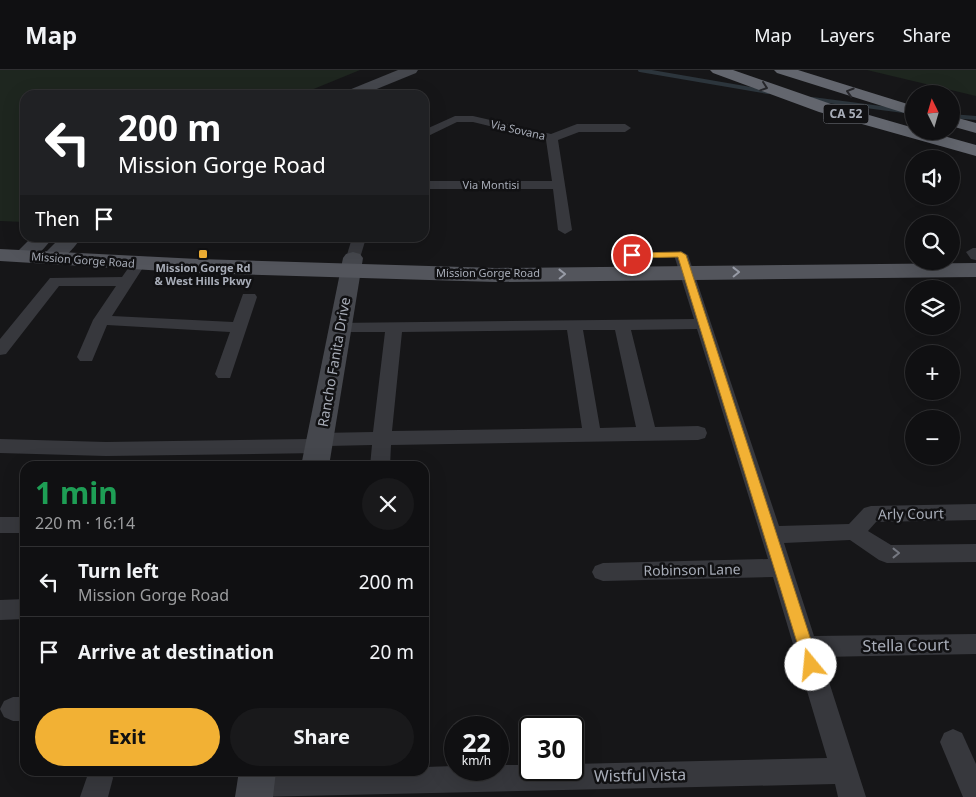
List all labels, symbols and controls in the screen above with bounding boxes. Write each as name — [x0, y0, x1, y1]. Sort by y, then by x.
text: Map — [25, 18, 77, 51]
text: Map — [754, 23, 792, 47]
text: Layers — [820, 23, 875, 47]
text: Share — [903, 23, 951, 47]
one-way arrow — [759, 81, 768, 91]
north arrow — [905, 85, 960, 140]
map controls — [905, 85, 960, 465]
one-way arrow — [847, 88, 855, 98]
text: 200 m — [118, 104, 221, 151]
road number: CA 52 — [824, 104, 868, 124]
icon: left — [35, 110, 100, 175]
street label: Via Sovana — [489, 116, 547, 143]
text: Mission Gorge Road — [118, 149, 326, 179]
button: sound — [905, 150, 960, 205]
street label: Via Montisi — [463, 177, 519, 192]
icon: arrive — [90, 205, 118, 233]
text: Then — [35, 206, 80, 232]
button: search — [905, 215, 960, 270]
pin — [611, 234, 653, 276]
icon: arrive — [618, 241, 646, 269]
street label: Mission Gorge Road — [31, 248, 135, 271]
marker: Mission Gorge Rd & West Hills Pkwy — [197, 248, 209, 260]
place label: Mission Gorge Rd & West Hills Pkwy — [154, 260, 252, 288]
street label: Mission Gorge Road — [436, 265, 540, 280]
one-way arrow — [732, 267, 740, 277]
one-way arrow — [558, 268, 566, 279]
button: layers — [905, 280, 960, 335]
street label: Rancho Fanita Drive — [313, 296, 354, 428]
button: + — [905, 345, 960, 400]
button: − — [905, 410, 960, 465]
text: 1 min — [35, 472, 118, 513]
button: close — [362, 478, 414, 530]
street label: Arly Court — [878, 503, 944, 524]
text: 220 m · 16:14 — [35, 512, 135, 534]
one-way arrow — [893, 548, 901, 559]
text: Turn left — [78, 558, 159, 584]
street label: Robinson Lane — [643, 559, 741, 580]
icon: left — [35, 568, 63, 596]
text: 200 m — [359, 569, 414, 595]
text: Mission Gorge Road — [78, 584, 229, 606]
street label: Stella Court — [862, 633, 950, 657]
icon: arrive — [35, 638, 63, 666]
position arrow — [784, 638, 836, 690]
text: Arrive at destination — [78, 639, 274, 665]
text: 20 m — [370, 639, 414, 665]
button: Exit — [35, 708, 220, 766]
button: Share — [230, 708, 414, 766]
speed limit sign: 30 — [519, 716, 584, 781]
text: 22 — [462, 725, 491, 759]
text: km/h — [462, 752, 491, 769]
street label: Wistful Vista — [594, 763, 686, 787]

